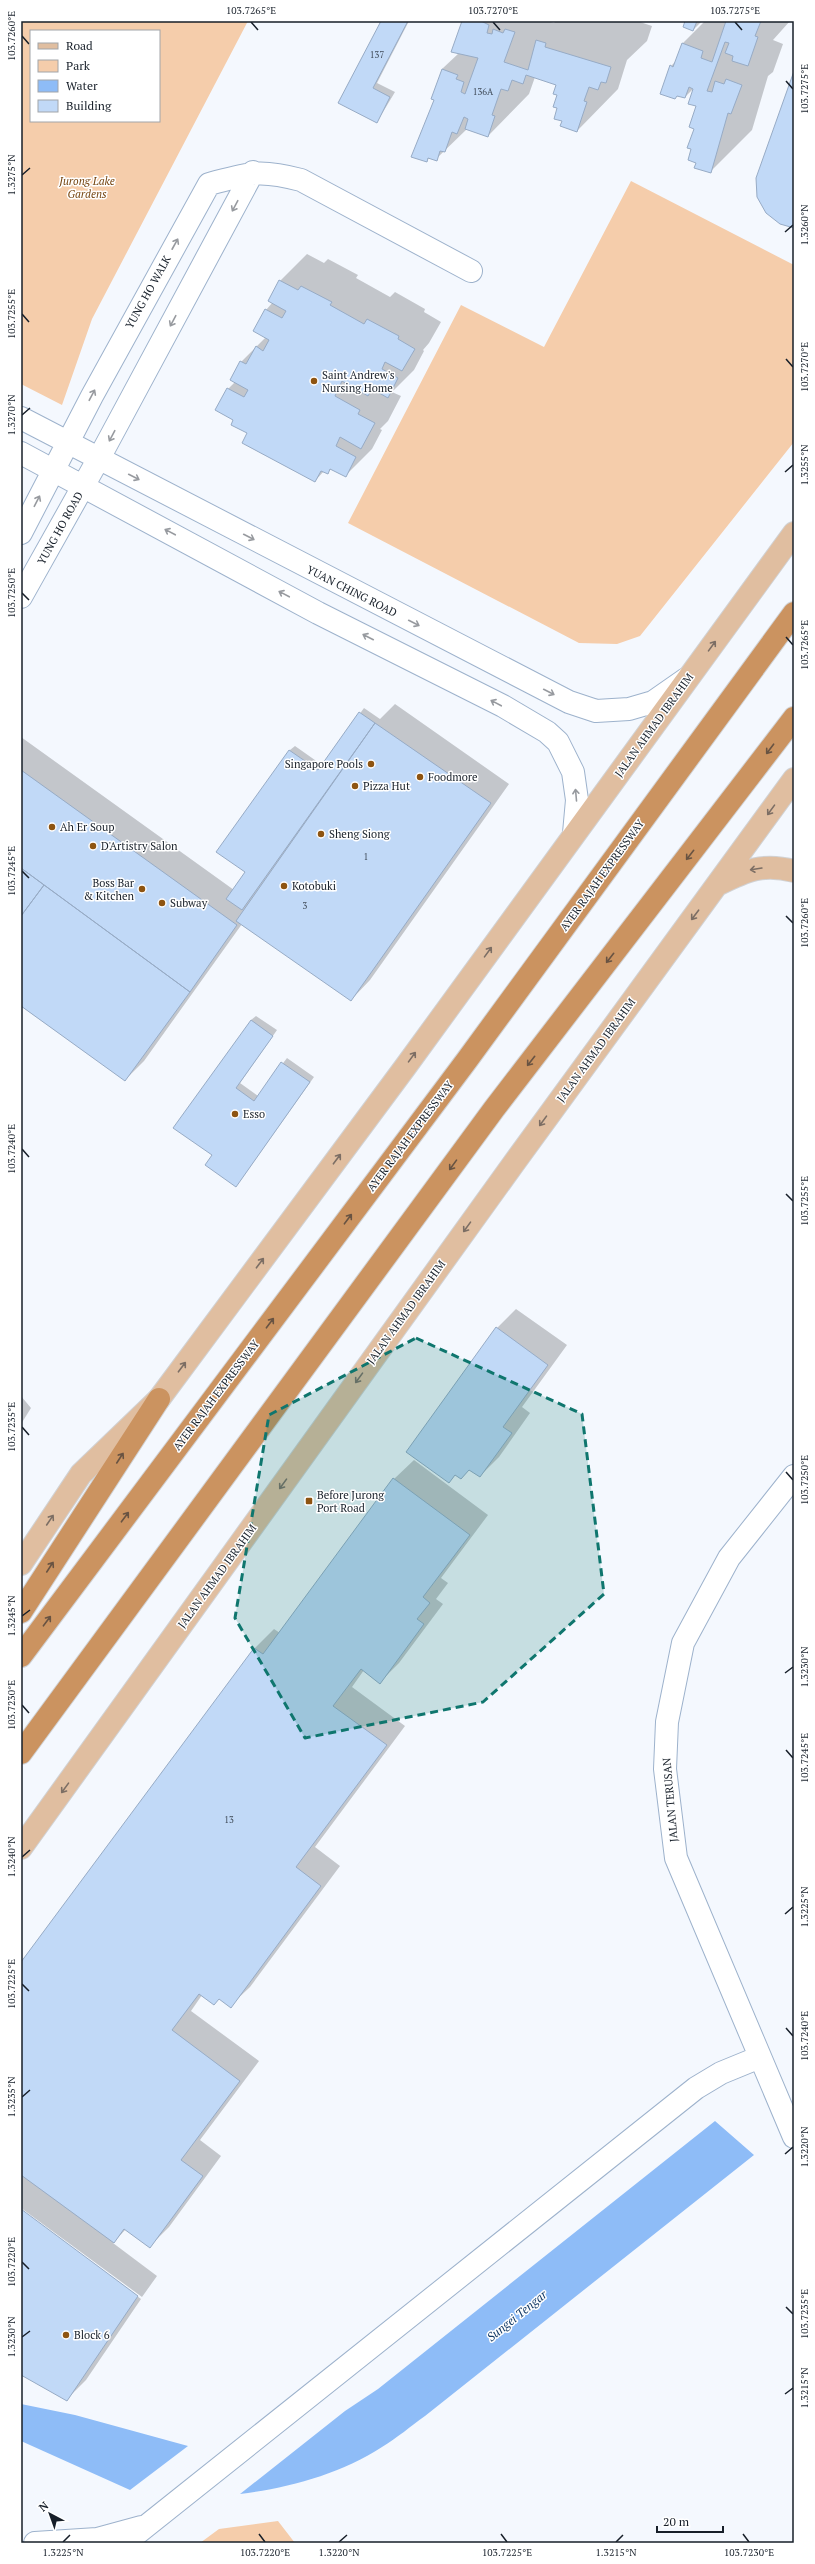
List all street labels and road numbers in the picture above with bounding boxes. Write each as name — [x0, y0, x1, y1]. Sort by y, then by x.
street label: YUNG HO WALK — [122, 252, 174, 331]
street label: YUNG HO ROAD — [34, 489, 86, 567]
street label: YUAN CHING ROAD — [305, 562, 400, 620]
street label: JALAN AHMAD IBRAHIM — [612, 670, 697, 780]
street label: AYER RAJAH EXPRESSWAY — [557, 816, 648, 934]
street label: JALAN AHMAD IBRAHIM — [554, 995, 639, 1105]
street label: AYER RAJAH EXPRESSWAY — [364, 1077, 457, 1194]
street label: JALAN AHMAD IBRAHIM — [364, 1257, 449, 1367]
street label: AYER RAJAH EXPRESSWAY — [170, 1336, 263, 1453]
street label: JALAN AHMAD IBRAHIM — [175, 1521, 260, 1631]
street label: JALAN TERUSAN — [659, 1757, 681, 1843]

